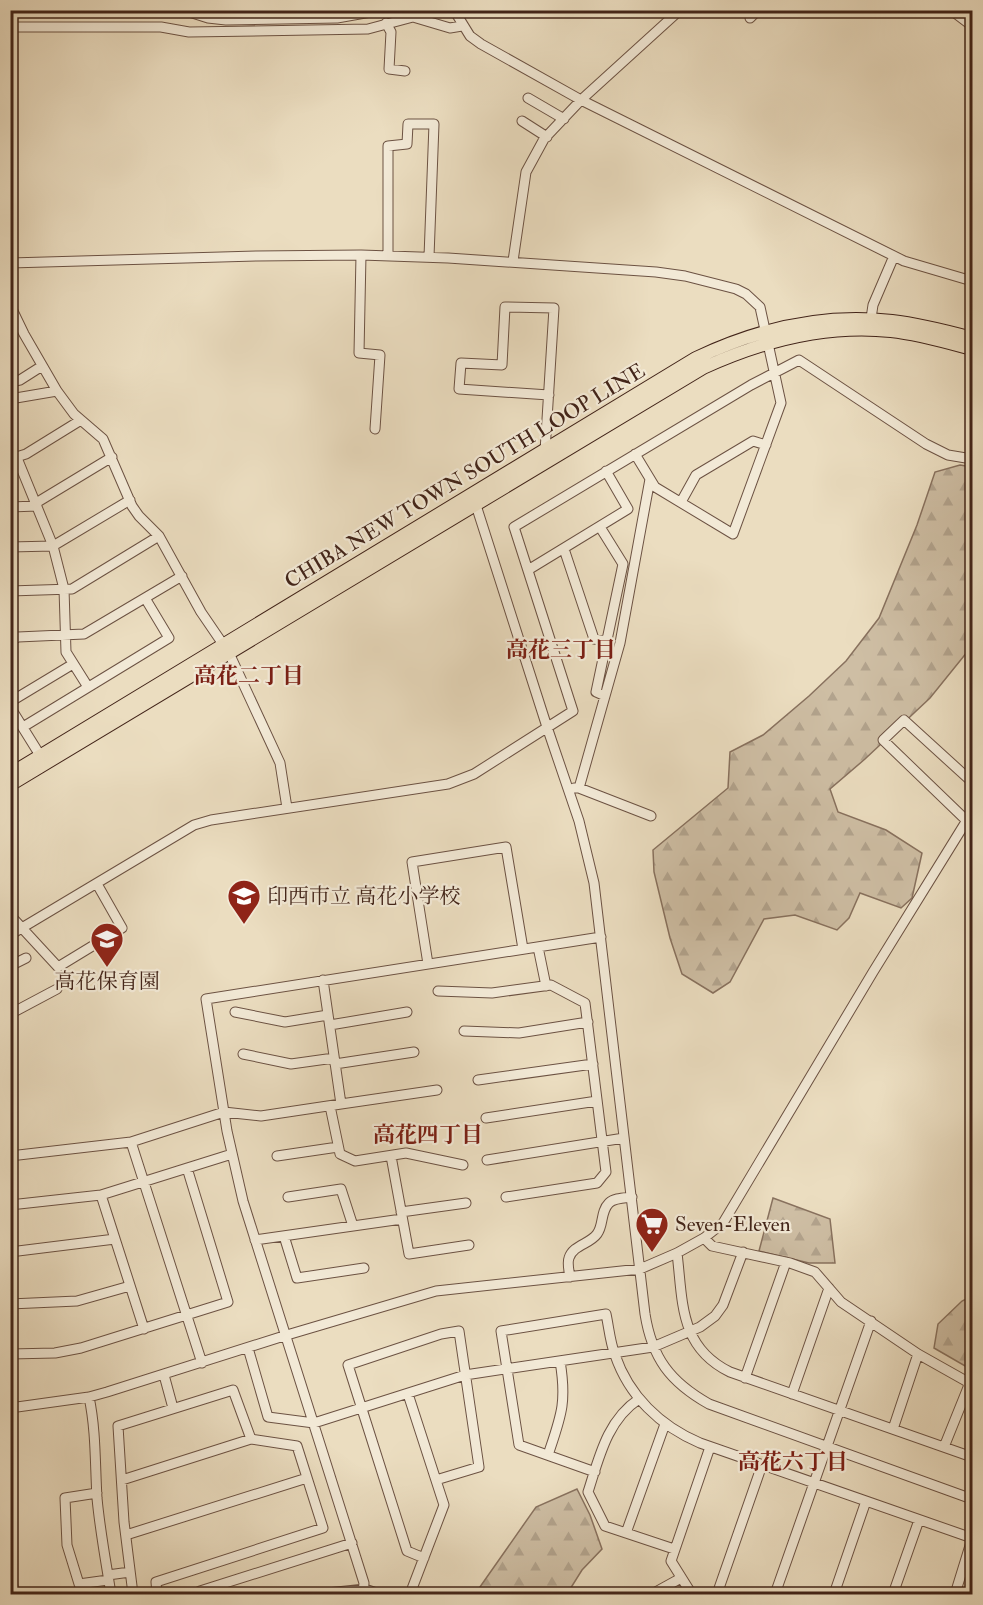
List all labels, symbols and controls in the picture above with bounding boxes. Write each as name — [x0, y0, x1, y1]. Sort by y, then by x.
street label: CHIBA NEW TOWN SOUTH LOOP LINE — [280, 357, 650, 595]
district label: 高花三丁目 — [506, 636, 616, 664]
district label: 高花二丁目 — [194, 662, 304, 690]
school or university icon: 印西市立 高花小学校 — [226, 878, 262, 925]
place label: 印西市立 高花小学校 — [267, 883, 460, 910]
school or university icon: 高花保育園 — [89, 921, 125, 968]
place label: 高花保育園 — [55, 968, 160, 995]
district label: 高花四丁目 — [373, 1121, 483, 1149]
supermarket icon: Seven-Eleven — [634, 1206, 670, 1253]
place label: Seven-Eleven — [675, 1211, 791, 1238]
district label: 高花六丁目 — [738, 1448, 848, 1476]

